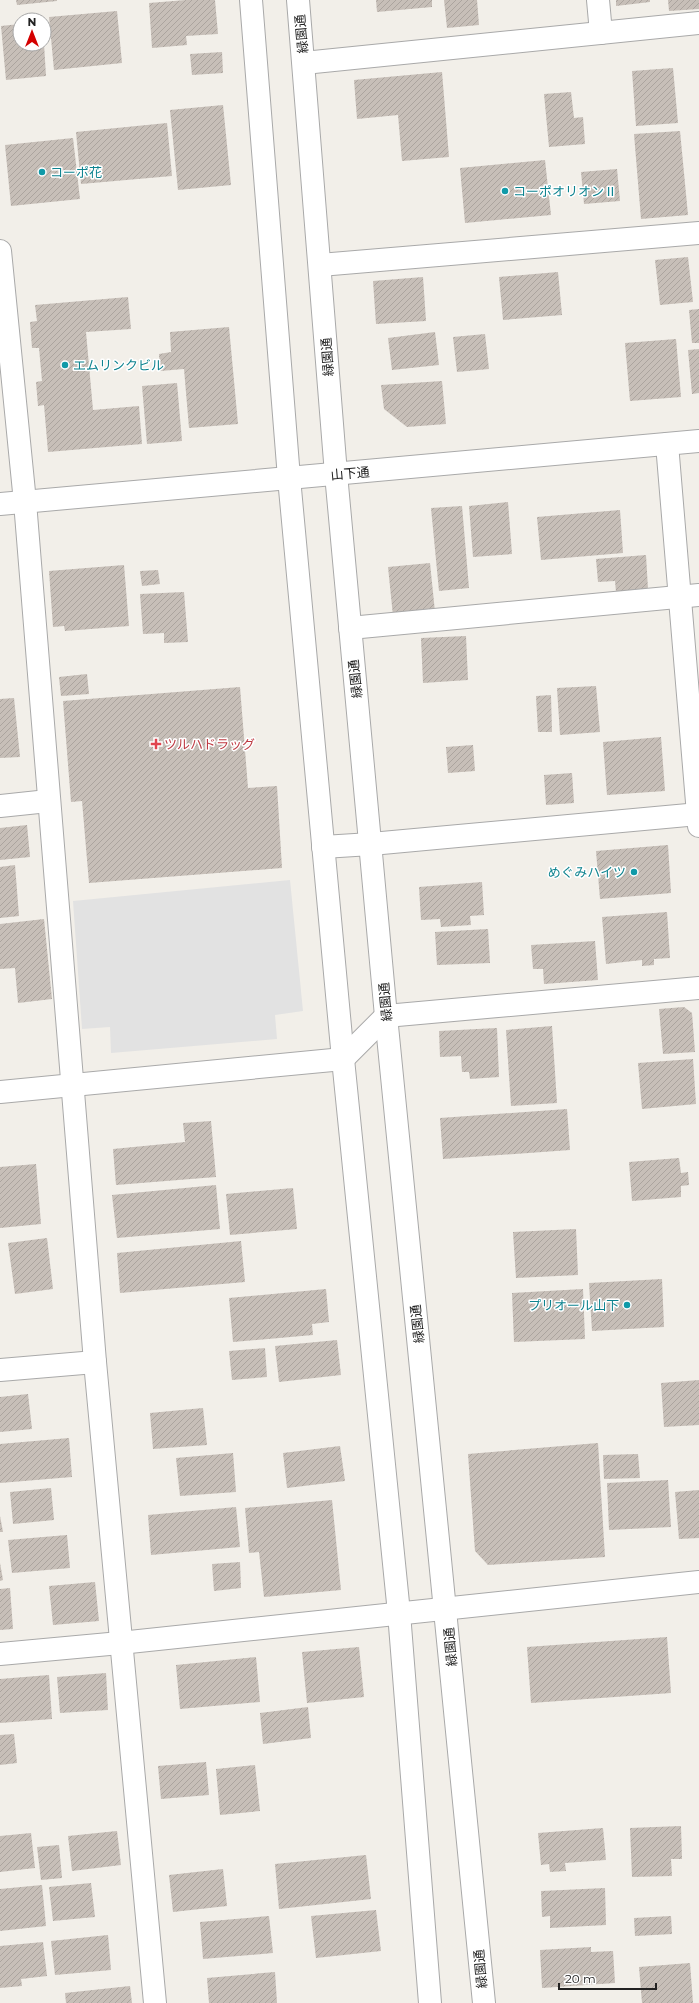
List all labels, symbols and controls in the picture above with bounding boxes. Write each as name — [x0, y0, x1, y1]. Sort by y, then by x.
north arrow — [12, 12, 52, 52]
street label: 緑園通 — [291, 14, 311, 54]
text: N — [28, 15, 36, 29]
place label: コーポ花 — [50, 164, 102, 180]
marker: コーポ花 — [37, 167, 47, 177]
place label: コーポオリオンⅡ — [513, 183, 617, 199]
marker: コーポオリオンⅡ — [500, 186, 510, 196]
street label: 緑園通 — [318, 337, 336, 377]
place label: エムリンクビル — [73, 357, 164, 373]
marker: エムリンクビル — [60, 360, 70, 370]
street label: 山下通 — [330, 463, 370, 483]
street label: 緑園通 — [345, 659, 365, 699]
place label: ツルハドラッグ — [164, 736, 255, 752]
marker: ツルハドラッグ — [151, 739, 161, 749]
place label: めぐみハイツ — [548, 864, 626, 880]
marker: めぐみハイツ — [629, 867, 639, 877]
street label: 緑園通 — [375, 982, 395, 1022]
place label: プリオール山下 — [528, 1297, 619, 1313]
marker: プリオール山下 — [622, 1300, 632, 1310]
street label: 緑園通 — [407, 1304, 427, 1344]
street label: 緑園通 — [440, 1627, 460, 1667]
street label: 緑園通 — [470, 1949, 490, 1989]
scale bar — [559, 1965, 656, 1991]
text: 20 m — [565, 1971, 596, 1986]

